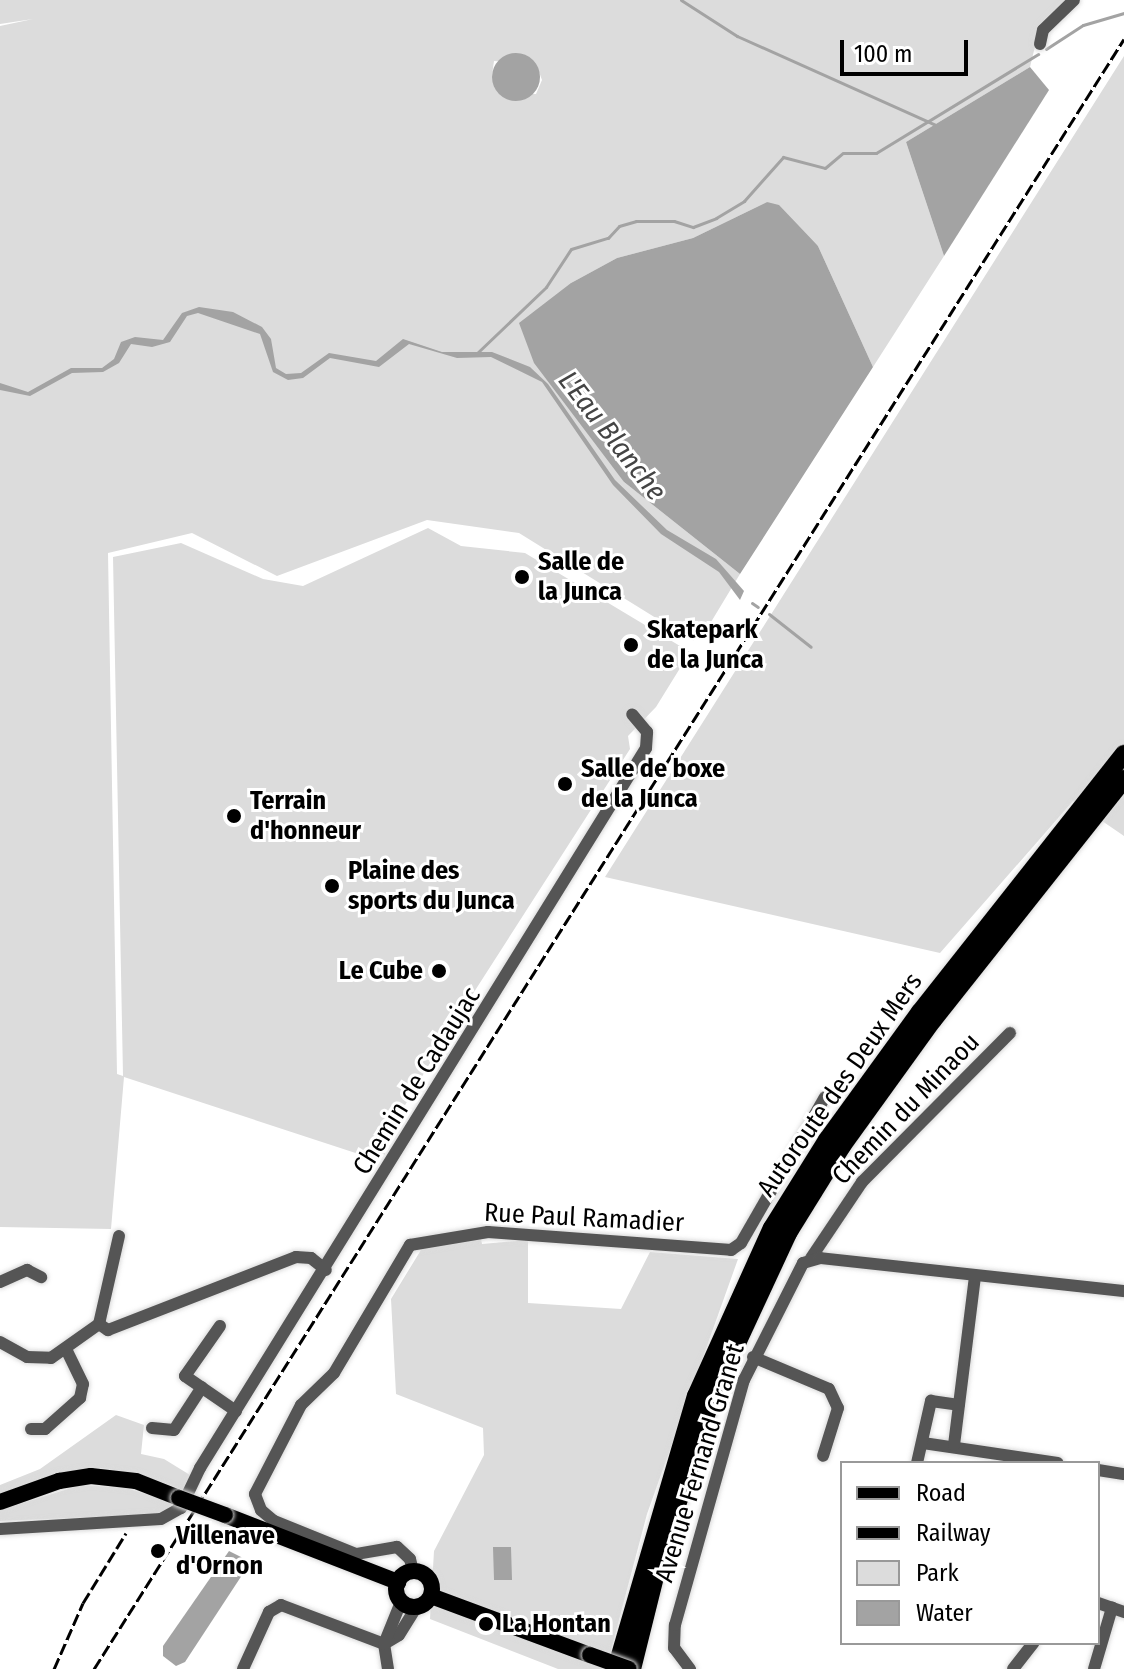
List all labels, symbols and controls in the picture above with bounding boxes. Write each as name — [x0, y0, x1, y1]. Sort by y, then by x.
scale bar — [844, 24, 972, 74]
text: 100 m — [854, 40, 912, 68]
water label: L'Eau Blanche — [551, 365, 673, 507]
place label: Salle de la Junca — [538, 546, 624, 608]
marker: Salle de la Junca — [513, 568, 531, 586]
place label: Skatepark de la Junca — [647, 614, 764, 676]
marker: Skatepark de la Junca — [622, 636, 640, 654]
place label: Salle de boxe de la Junca — [581, 753, 725, 814]
marker: Salle de boxe de la Junca — [556, 775, 574, 793]
place label: Terrain d'honneur — [250, 785, 361, 846]
marker: Terrain d'honneur — [225, 807, 243, 825]
place label: Plaine des sports du Junca — [348, 855, 515, 916]
marker: Plaine des sports du Junca — [323, 877, 341, 895]
place label: Le Cube — [339, 955, 423, 987]
marker: Le Cube — [430, 962, 448, 980]
street label: Autoroute des Deux Mers — [751, 967, 929, 1203]
street label: Chemin de Cadaujac — [347, 982, 487, 1180]
street label: Chemin du Minaou — [826, 1027, 986, 1191]
street label: Rue Paul Ramadier — [483, 1197, 685, 1239]
street label: Avenue Fernand Granet — [649, 1340, 751, 1586]
legend — [840, 1461, 1100, 1645]
text: Road — [916, 1479, 966, 1507]
text: Railway — [916, 1519, 991, 1547]
place label: Villenave d'Ornon — [176, 1520, 275, 1582]
marker: Villenave d'Ornon — [147, 1540, 169, 1562]
text: Park — [916, 1559, 959, 1587]
text: Water — [916, 1599, 973, 1627]
place label: La Hontan — [502, 1608, 611, 1640]
marker: La Hontan — [477, 1615, 495, 1633]

